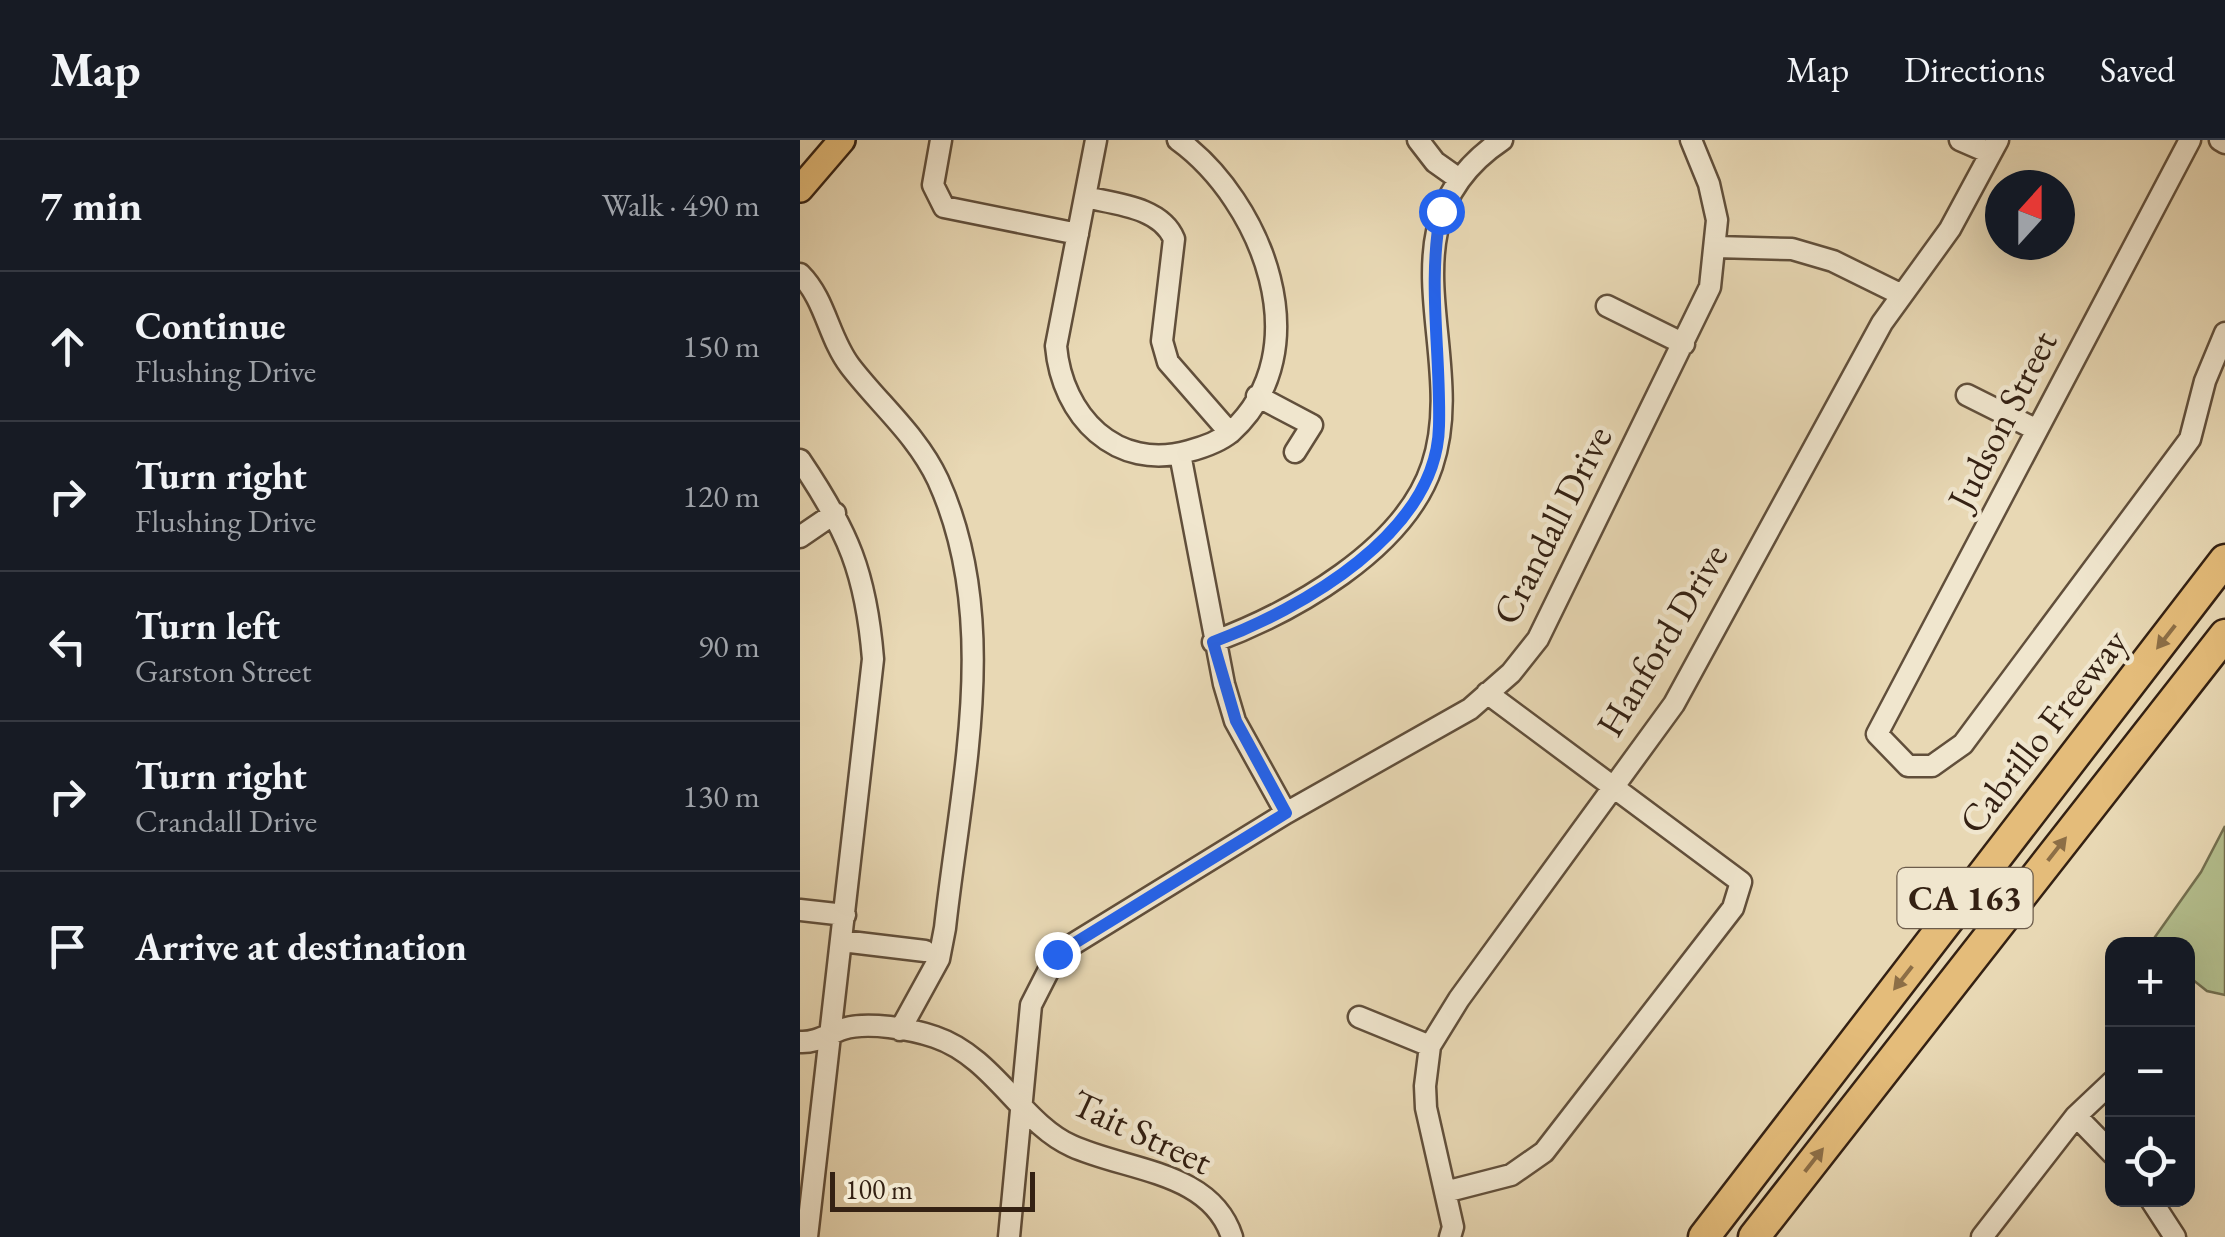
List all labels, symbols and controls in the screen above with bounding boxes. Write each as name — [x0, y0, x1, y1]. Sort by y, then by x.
text: Map — [50, 38, 141, 100]
text: Map — [1786, 47, 1849, 92]
text: Directions — [1904, 47, 2045, 92]
text: Saved — [2100, 47, 2175, 92]
north arrow — [1985, 170, 2075, 260]
text: 7 min — [40, 178, 142, 233]
text: Walk · 490 m — [602, 184, 760, 226]
route start — [1419, 189, 1465, 235]
text: Continue — [135, 301, 286, 350]
icon: ahead — [40, 319, 95, 374]
street label: Judson Street — [1934, 322, 2068, 520]
text: 150 m — [683, 325, 760, 367]
text: Flushing Drive — [135, 350, 316, 392]
street label: Crandall Drive — [1481, 417, 1622, 632]
text: Turn right — [135, 451, 307, 500]
icon: right — [40, 469, 95, 524]
text: 120 m — [683, 475, 760, 517]
text: Flushing Drive — [135, 500, 316, 542]
street label: Hanford Drive — [1585, 534, 1738, 745]
text: Turn left — [135, 601, 280, 650]
street label: Cabrillo Freeway — [1947, 618, 2138, 843]
icon: left — [40, 619, 95, 674]
one-way arrow — [2156, 624, 2176, 650]
text: 90 m — [698, 625, 760, 667]
text: Garston Street — [135, 650, 312, 692]
text: Turn right — [135, 751, 307, 800]
icon: right — [40, 769, 95, 824]
text: 130 m — [683, 775, 760, 817]
text: Crandall Drive — [135, 800, 317, 842]
one-way arrow — [2046, 836, 2067, 862]
road number: CA 163 — [1898, 868, 2032, 928]
icon: arrive — [40, 919, 95, 974]
text: Arrive at destination — [135, 922, 467, 971]
route end — [1035, 932, 1081, 978]
map controls — [2105, 937, 2195, 1207]
button: + — [2105, 937, 2195, 1027]
one-way arrow — [1894, 965, 1914, 991]
button: − — [2105, 1027, 2195, 1117]
street label: Tait Street — [1064, 1078, 1220, 1185]
button: locate — [2105, 1117, 2195, 1207]
one-way arrow — [1803, 1147, 1823, 1173]
scale bar — [830, 1167, 1035, 1212]
text: 100 m — [845, 1171, 913, 1207]

